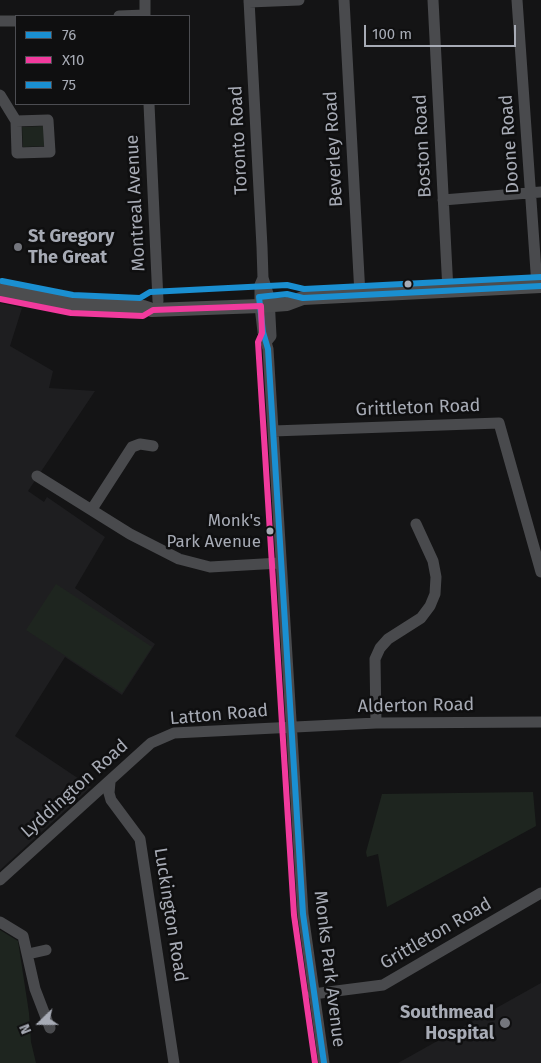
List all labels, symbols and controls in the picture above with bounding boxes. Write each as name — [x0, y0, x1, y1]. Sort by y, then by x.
legend — [15, 15, 190, 105]
scale bar — [366, 15, 518, 47]
text: 100 m — [372, 25, 412, 43]
text: 76 — [62, 26, 76, 44]
text: X10 — [62, 51, 84, 69]
text: 75 — [62, 76, 76, 94]
street label: Toronto Road — [225, 85, 253, 195]
street label: Beverley Road — [320, 90, 348, 208]
street label: Boston Road — [410, 94, 436, 198]
street label: Doone Road — [496, 94, 524, 194]
street label: Montreal Avenue — [122, 134, 150, 272]
place label: St Gregory The Great — [28, 226, 114, 268]
marker: St Gregory The Great — [12, 241, 24, 253]
unlabelled marker — [403, 279, 413, 289]
street label: Grittleton Road — [355, 395, 481, 421]
place label: Monk's Park Avenue — [167, 511, 261, 551]
marker: Monk's Park Avenue — [265, 526, 275, 536]
street label: Alderton Road — [358, 694, 474, 718]
street label: Latton Road — [169, 700, 269, 730]
street label: Lyddington Road — [17, 735, 133, 843]
street label: Luckington Road — [149, 846, 191, 984]
street label: Monks Park Avenue — [309, 890, 349, 1048]
street label: Grittleton Road — [377, 893, 495, 975]
north arrow — [15, 998, 65, 1048]
place label: Southmead Hospital — [400, 1002, 494, 1044]
marker: Southmead Hospital — [498, 1016, 512, 1030]
text: N — [16, 1021, 35, 1036]

